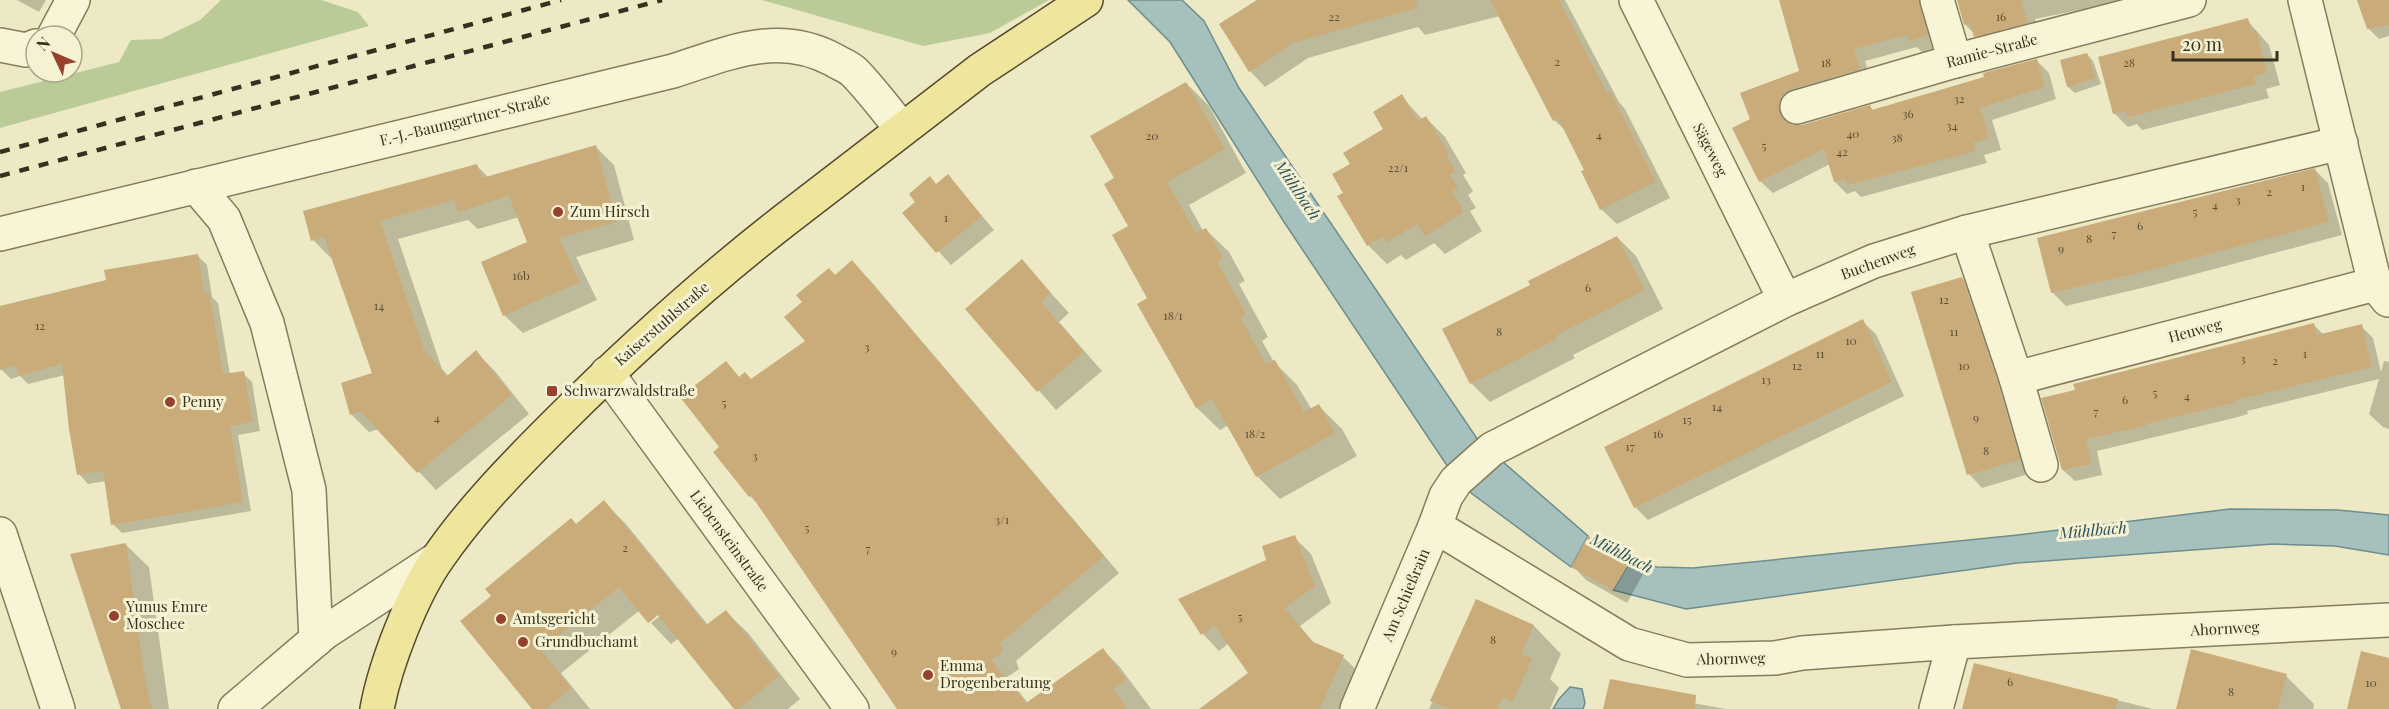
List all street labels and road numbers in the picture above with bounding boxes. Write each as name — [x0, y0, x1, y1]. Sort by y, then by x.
street label: Ramie-Straße — [1944, 28, 2040, 72]
street label: F.-J.-Baumgartner-Straße — [377, 88, 552, 150]
street label: Sägeweg — [1689, 119, 1733, 180]
street label: Buchenweg — [1838, 238, 1918, 284]
street label: Kaiserstuhlstraße — [610, 277, 713, 370]
street label: Heuweg — [2166, 313, 2224, 347]
street label: Liebensteinstraße — [686, 485, 774, 595]
street label: Am Schießrain — [1376, 545, 1434, 645]
street label: Ahornweg — [2189, 616, 2260, 640]
street label: Ahornweg — [1695, 647, 1766, 669]

